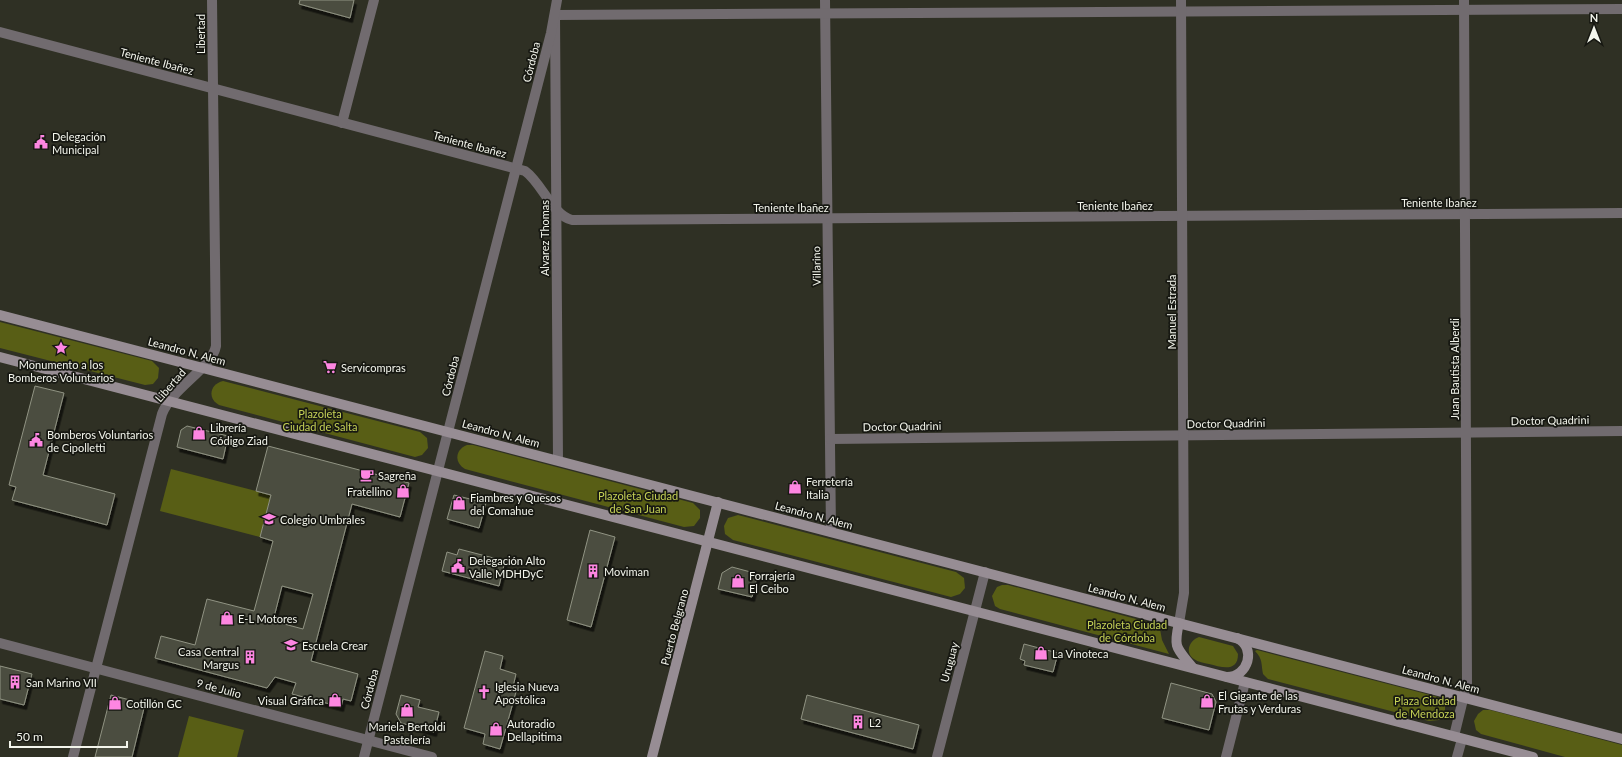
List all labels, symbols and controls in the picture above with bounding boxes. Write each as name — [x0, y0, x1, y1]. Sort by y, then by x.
north arrow — [1574, 8, 1614, 48]
text: N — [1590, 11, 1598, 24]
street label: Libertad — [194, 14, 207, 54]
street label: Córdoba — [520, 40, 542, 84]
street label: Teniente Ibañez — [119, 45, 195, 77]
street label: Teniente Ibañez — [432, 128, 508, 160]
place label: Delegación Municipal — [52, 130, 106, 156]
public building icon: Delegación Municipal — [33, 134, 49, 150]
street label: Teniente Ibañez — [1401, 196, 1477, 209]
street label: Teniente Ibañez — [1077, 199, 1153, 212]
street label: Alvarez Thomas — [538, 200, 551, 276]
street label: Teniente Ibañez — [753, 201, 829, 214]
street label: Villarino — [809, 246, 823, 286]
street label: Manuel Estrada — [1165, 275, 1178, 350]
street label: Juan Bautista Alberdi — [1448, 318, 1461, 420]
street label: Leandro N. Alem — [147, 334, 227, 368]
place icon: Monumento a los Bomberos Voluntarios — [53, 340, 69, 356]
street label: Córdoba — [439, 354, 461, 398]
place label: Monumento a los Bomberos Voluntarios — [8, 358, 114, 384]
supermarket icon: Servicompras — [322, 359, 338, 375]
place label: Servicompras — [341, 361, 406, 374]
street label: Libertad — [152, 366, 188, 404]
park label: Plazoleta Ciudad de Salta — [283, 407, 357, 433]
street label: Doctor Quadrini — [1511, 413, 1590, 427]
street label: Leandro N. Alem — [461, 416, 541, 450]
street label: Doctor Quadrini — [1187, 416, 1266, 430]
street label: Doctor Quadrini — [863, 419, 942, 433]
place label: Librería Código Ziad — [210, 421, 268, 447]
shop icon: Librería Código Ziad — [191, 425, 207, 441]
place label: Bomberos Voluntarios de Cipolletti — [47, 428, 153, 454]
public building icon: Bomberos Voluntarios de Cipolletti — [28, 432, 44, 448]
cafe icon: Sagreña — [359, 467, 375, 483]
place label: Sagreña — [378, 469, 416, 482]
place label: Ferretería Italia — [806, 475, 853, 501]
shop icon: Ferretería Italia — [787, 479, 803, 495]
shop icon: Fratellino — [395, 483, 411, 499]
place label: Fratellino — [347, 485, 392, 498]
park label: Plazoleta Ciudad de San Juan — [598, 489, 678, 515]
place label: Fiambres y Quesos del Comahue — [470, 491, 561, 517]
shop icon: Fiambres y Quesos del Comahue — [451, 495, 467, 511]
street label: Leandro N. Alem — [774, 498, 854, 532]
school or university icon: Colegio Umbrales — [261, 511, 277, 527]
place label: Colegio Umbrales — [280, 513, 365, 526]
place label: Delegación Alto Valle MDHDyC — [469, 554, 546, 580]
public building icon: Delegación Alto Valle MDHDyC — [450, 558, 466, 574]
building icon: Moviman — [585, 563, 601, 579]
place label: Moviman — [604, 565, 649, 578]
place label: Forrajería El Ceibo — [749, 569, 795, 595]
shop icon: Forrajería El Ceibo — [730, 573, 746, 589]
street label: Leandro N. Alem — [1087, 580, 1167, 614]
street label: Puerto Belgrano — [658, 587, 690, 667]
shop icon: E-L Motores — [219, 610, 235, 626]
place label: E-L Motores — [238, 612, 297, 625]
park label: Plazoleta Ciudad de Córdoba — [1087, 618, 1167, 644]
school or university icon: Escuela Crear — [283, 637, 299, 653]
place label: Escuela Crear — [302, 639, 367, 652]
street label: Uruguay — [937, 640, 961, 683]
place label: Casa Central Margus — [178, 645, 239, 671]
shop icon: La Vinoteca — [1033, 645, 1049, 661]
place label: La Vinoteca — [1052, 647, 1108, 660]
building icon: Casa Central Margus — [242, 649, 258, 665]
street label: Leandro N. Alem — [1401, 662, 1481, 696]
street label: Córdoba — [357, 667, 381, 711]
building icon: San Marino VII — [7, 674, 23, 690]
place label: San Marino VII — [26, 676, 97, 689]
street label: 9 de Julio — [195, 676, 243, 700]
place label: Iglesia Nueva Apostólica — [495, 680, 559, 706]
church icon: Iglesia Nueva Apostólica — [476, 684, 492, 700]
place label: El Gigante de las Frutas y Verduras — [1218, 689, 1301, 715]
shop icon: Visual Gráfica — [327, 692, 343, 708]
shop icon: El Gigante de las Frutas y Verduras — [1199, 693, 1215, 709]
place label: Visual Gráfica — [258, 694, 324, 707]
park label: Plaza Ciudad de Mendoza — [1394, 694, 1456, 720]
shop icon: Cotillón GC — [107, 695, 123, 711]
place label: Cotillón GC — [126, 697, 183, 710]
shop icon: Mariela Bertoldi Pastelería — [399, 702, 415, 718]
building icon: L2 — [850, 714, 866, 730]
place label: L2 — [869, 716, 881, 729]
place label: Autoradio Dellapitima — [507, 717, 562, 743]
place label: Mariela Bertoldi Pastelería — [368, 720, 446, 746]
shop icon: Autoradio Dellapitima — [488, 721, 504, 737]
scale bar — [10, 723, 127, 749]
text: 50 m — [16, 729, 43, 744]

